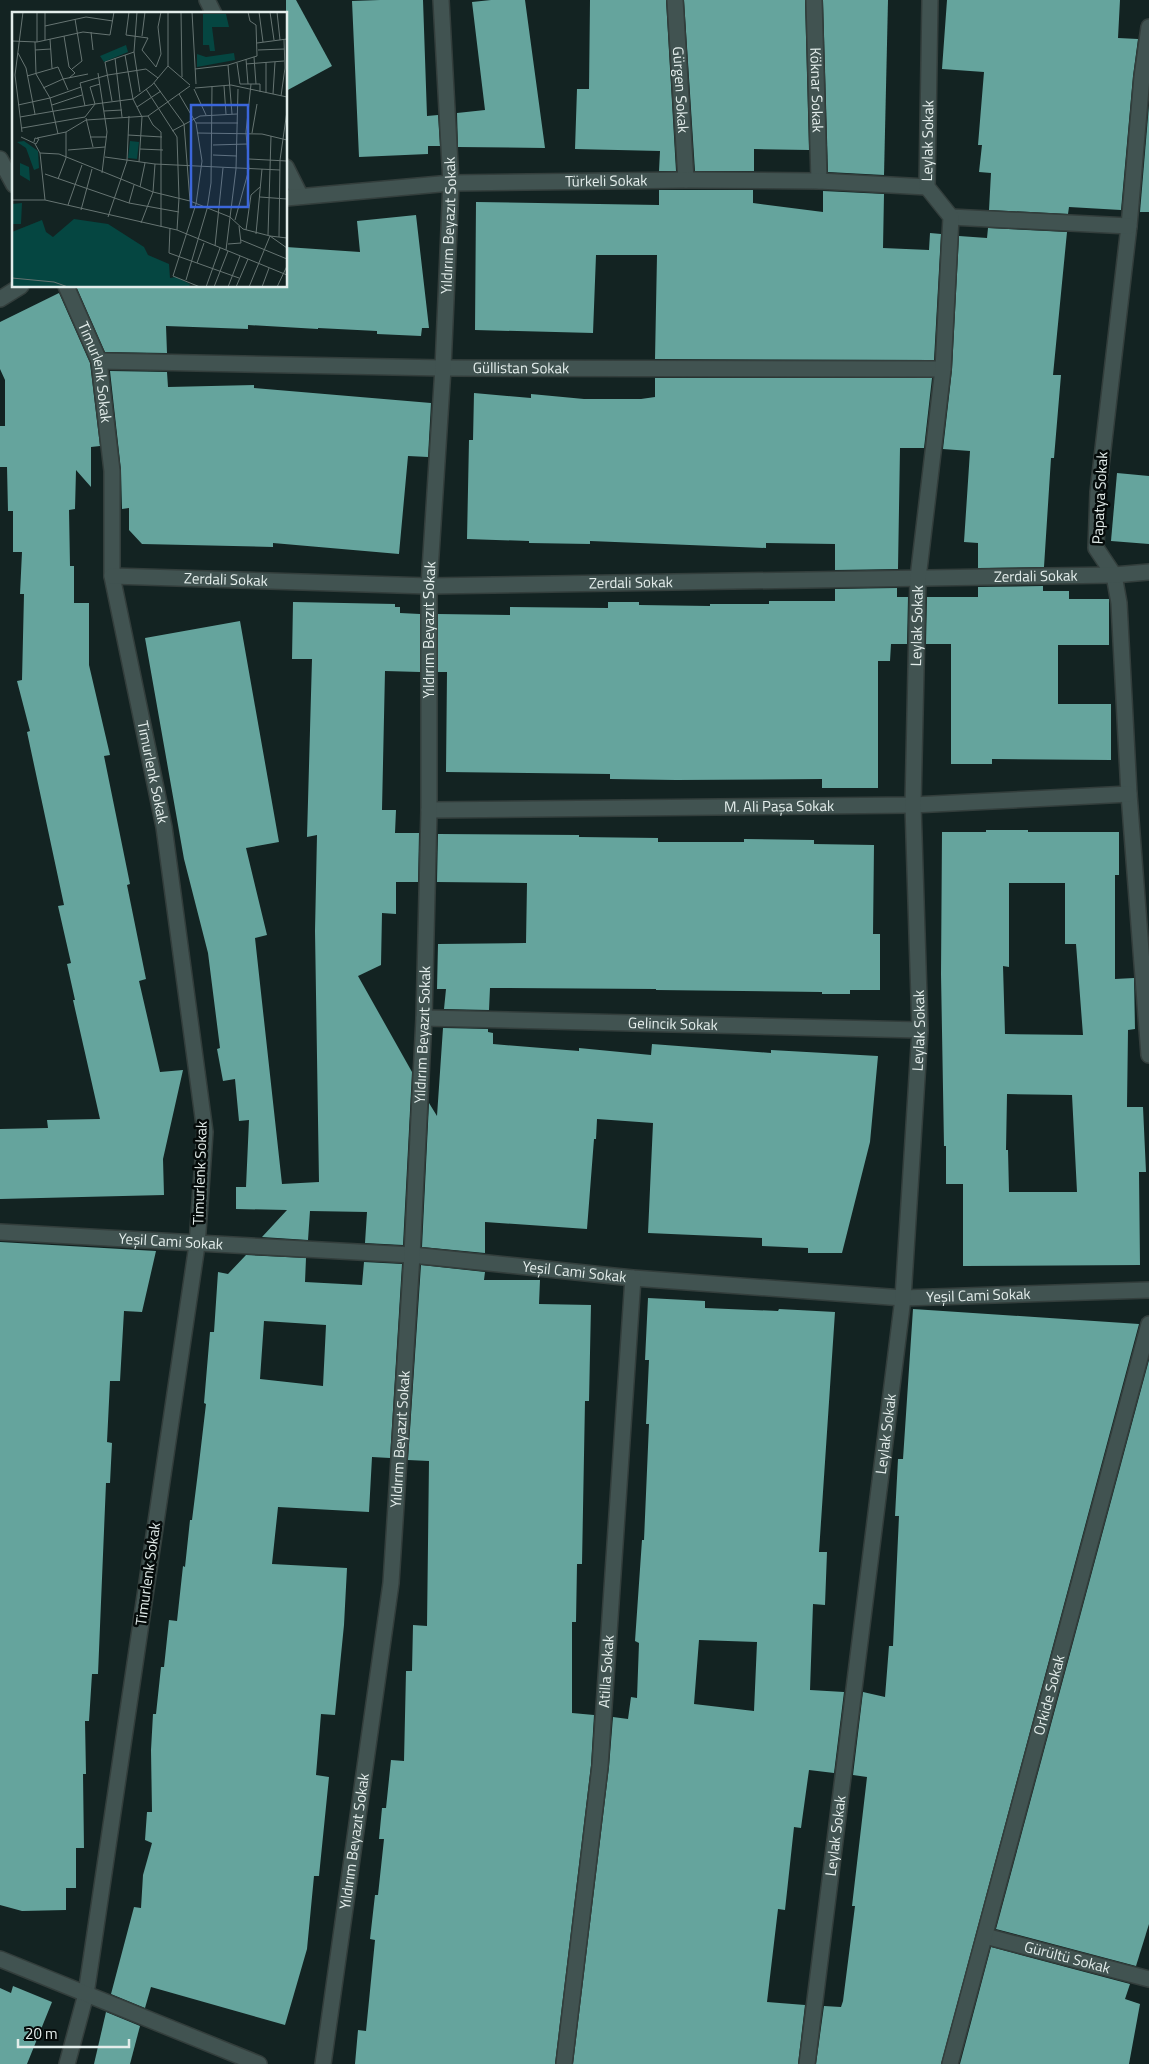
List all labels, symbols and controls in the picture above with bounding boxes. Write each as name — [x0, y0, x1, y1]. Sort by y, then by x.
inset map — [12, 12, 288, 288]
street label: Gürgen Sokak — [667, 46, 695, 134]
street label: Köknar Sokak — [804, 47, 830, 133]
street label: Leylak Sokak — [915, 100, 939, 182]
street label: Yıldırım Beyazıt Sokak — [434, 156, 462, 295]
street label: Türkeli Sokak — [565, 168, 648, 193]
street label: Timurlenk Sokak — [72, 318, 118, 424]
street label: Güllistan Sokak — [473, 356, 569, 379]
street label: Papatya Sokak — [1086, 451, 1113, 545]
street label: Yıldırım Beyazıt Sokak — [417, 560, 442, 699]
street label: Zerdali Sokak — [994, 564, 1078, 588]
street label: Zerdali Sokak — [184, 566, 268, 592]
street label: Zerdali Sokak — [589, 570, 673, 594]
street label: Leylak Sokak — [904, 585, 929, 667]
street label: Timurlenk Sokak — [131, 719, 175, 825]
street label: M. Ali Paşa Sokak — [724, 794, 834, 818]
street label: Yıldırım Beyazıt Sokak — [408, 966, 436, 1104]
street label: Leylak Sokak — [905, 990, 931, 1072]
street label: Gelincik Sokak — [628, 1011, 718, 1036]
street label: Timurlenk Sokak — [186, 1120, 213, 1226]
street label: Yeşil Cami Sokak — [118, 1227, 224, 1255]
street label: Yeşil Cami Sokak — [521, 1255, 628, 1288]
street label: Yeşil Cami Sokak — [926, 1282, 1031, 1308]
street label: Yıldırım Beyazıt Sokak — [384, 1370, 416, 1508]
street label: Leylak Sokak — [869, 1392, 902, 1476]
street label: Timurlenk Sokak — [129, 1521, 166, 1627]
street label: Atilla Sokak — [592, 1634, 620, 1709]
street label: Orkide Sokak — [1027, 1652, 1071, 1738]
street label: Yıldırım Beyazıt Sokak — [333, 1771, 375, 1911]
street label: Leylak Sokak — [819, 1794, 852, 1877]
street label: Gürültü Sokak — [1022, 1935, 1113, 1979]
scale bar — [18, 2016, 129, 2048]
text: 20 m — [25, 2022, 58, 2045]

